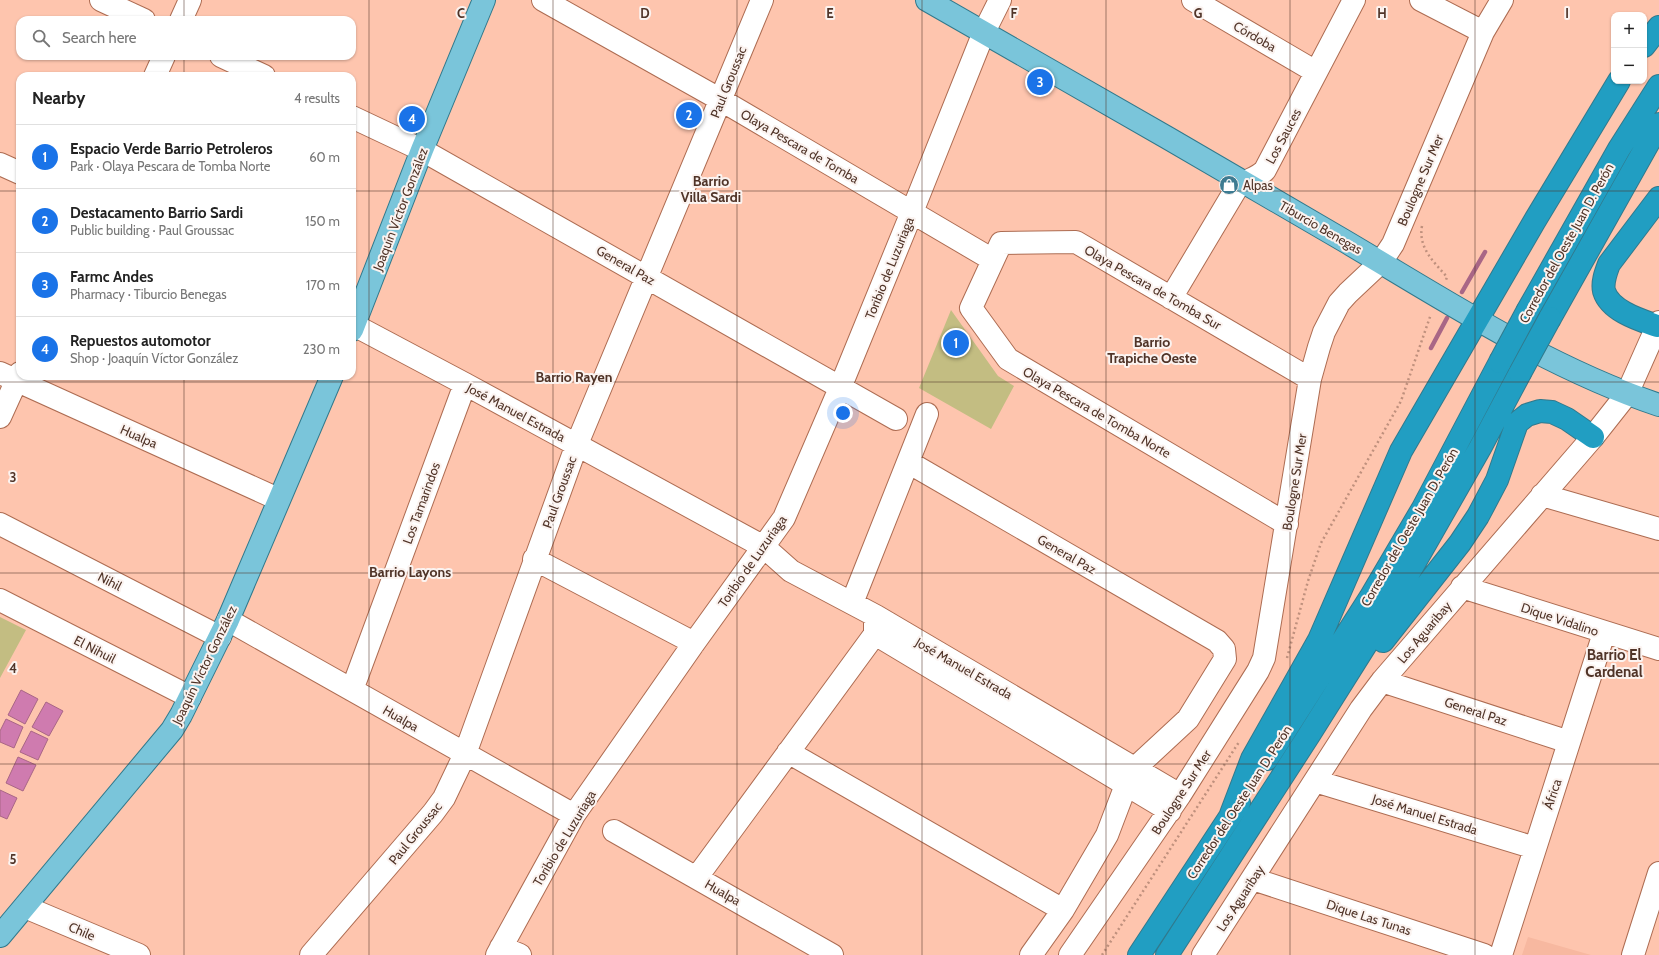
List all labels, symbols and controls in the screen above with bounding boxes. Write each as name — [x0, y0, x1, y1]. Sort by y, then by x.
text: C — [457, 5, 465, 21]
text: D — [640, 5, 650, 21]
text: E — [826, 5, 834, 21]
text: F — [1011, 5, 1018, 21]
text: G — [1194, 5, 1203, 21]
text: H — [1377, 5, 1387, 21]
text: I — [1565, 5, 1569, 21]
map controls — [1611, 12, 1647, 84]
button: + — [1611, 12, 1647, 48]
search box — [16, 16, 356, 60]
street label: Córdoba — [1231, 17, 1280, 55]
icon: search — [30, 27, 52, 49]
text: Search here — [62, 29, 137, 47]
street label: Paul Groussac — [706, 44, 750, 120]
button: − — [1611, 48, 1647, 84]
pin: 3 — [1027, 67, 1053, 97]
text: Nearby — [32, 88, 85, 108]
text: 4 results — [294, 90, 340, 106]
pin: 2 — [676, 100, 702, 130]
pin: 4 — [399, 104, 425, 134]
street label: Los Sauces — [1262, 105, 1305, 166]
street label: Olaya Pescara de Tomba — [738, 106, 863, 187]
street label: Boulogne Sur Mer — [1394, 131, 1447, 228]
text: Espacio Verde Barrio Petroleros — [70, 140, 273, 158]
street label: Joaquín Víctor González — [369, 145, 431, 274]
text: 1 — [43, 149, 47, 165]
text: 60 m — [309, 149, 340, 165]
text: Park · Olaya Pescara de Tomba Norte — [70, 158, 270, 174]
street label: Corredor del Oeste Juan D. Perón — [1515, 160, 1617, 326]
district label: Barrio Villa Sardi — [681, 172, 741, 206]
shop icon: Alpas — [1218, 174, 1240, 196]
place label: Alpas — [1243, 177, 1273, 193]
street label: Tiburcio Benegas — [1277, 197, 1366, 257]
text: Destacamento Barrio Sardi — [70, 204, 243, 222]
text: 2 — [42, 213, 48, 229]
text: 150 m — [305, 213, 340, 229]
street label: Toribio de Luzuriaga — [861, 214, 917, 321]
text: Public building · Paul Groussac — [70, 222, 234, 238]
street label: Olaya Pescara de Tomba Sur — [1082, 241, 1225, 333]
street label: General Paz — [594, 242, 658, 288]
text: Farmc Andes — [70, 268, 153, 286]
text: 3 — [41, 277, 49, 293]
text: 170 m — [306, 277, 340, 293]
text: Pharmacy · Tiburcio Benegas — [70, 286, 227, 302]
pin: 1 — [943, 328, 969, 358]
text: Repuestos automotor — [70, 332, 211, 350]
district label: Barrio Trapiche Oeste — [1107, 333, 1197, 367]
text: 4 — [41, 341, 49, 357]
text: 230 m — [303, 341, 340, 357]
text: Shop · Joaquín Víctor González — [70, 350, 238, 366]
street label: Olaya Pescara de Tomba Norte — [1020, 363, 1174, 461]
district label: Barrio Rayen — [535, 368, 613, 386]
street label: José Manuel Estrada — [463, 379, 569, 445]
your location — [833, 403, 853, 423]
street label: Hualpa — [118, 421, 161, 451]
street label: Boulogne Sur Mer — [1278, 432, 1310, 532]
street label: Corredor del Oeste Juan D. Perón — [1357, 445, 1461, 609]
street label: Paul Groussac — [539, 454, 580, 530]
street label: Los Tamarindos — [399, 459, 443, 546]
text: 3 — [9, 469, 17, 485]
street label: Toribio de Luzuriaga — [714, 511, 790, 610]
street label: General Paz — [1035, 531, 1099, 577]
district label: Barrio Layons — [369, 563, 451, 581]
street label: Nihil — [95, 568, 125, 594]
street label: Los Aguaribay — [1393, 597, 1455, 666]
street label: Dique Vidalino — [1519, 599, 1601, 639]
street label: Joaquín Víctor González — [168, 603, 240, 728]
street label: El Nihuil — [71, 632, 119, 666]
street label: José Manuel Estrada — [912, 633, 1016, 703]
district label: Barrio El Cardenal — [1585, 646, 1643, 681]
text: 4 — [9, 660, 17, 676]
street label: General Paz — [1443, 693, 1509, 729]
street label: Hualpa — [380, 701, 422, 735]
street label: Corredor del Oeste Juan D. Perón — [1183, 722, 1295, 882]
street label: Boulogne Sur Mer — [1148, 746, 1215, 837]
street label: África — [1539, 776, 1565, 811]
street label: Toribio de Luzuriaga — [529, 787, 599, 889]
street label: José Manuel Estrada — [1369, 790, 1480, 838]
street label: Paul Groussac — [385, 798, 445, 867]
text: 5 — [10, 851, 17, 867]
street label: Los Aguaribay — [1213, 861, 1268, 934]
street label: Hualpa — [702, 875, 744, 909]
street label: Dique Las Tunas — [1325, 896, 1414, 938]
street label: Chile — [66, 918, 98, 944]

